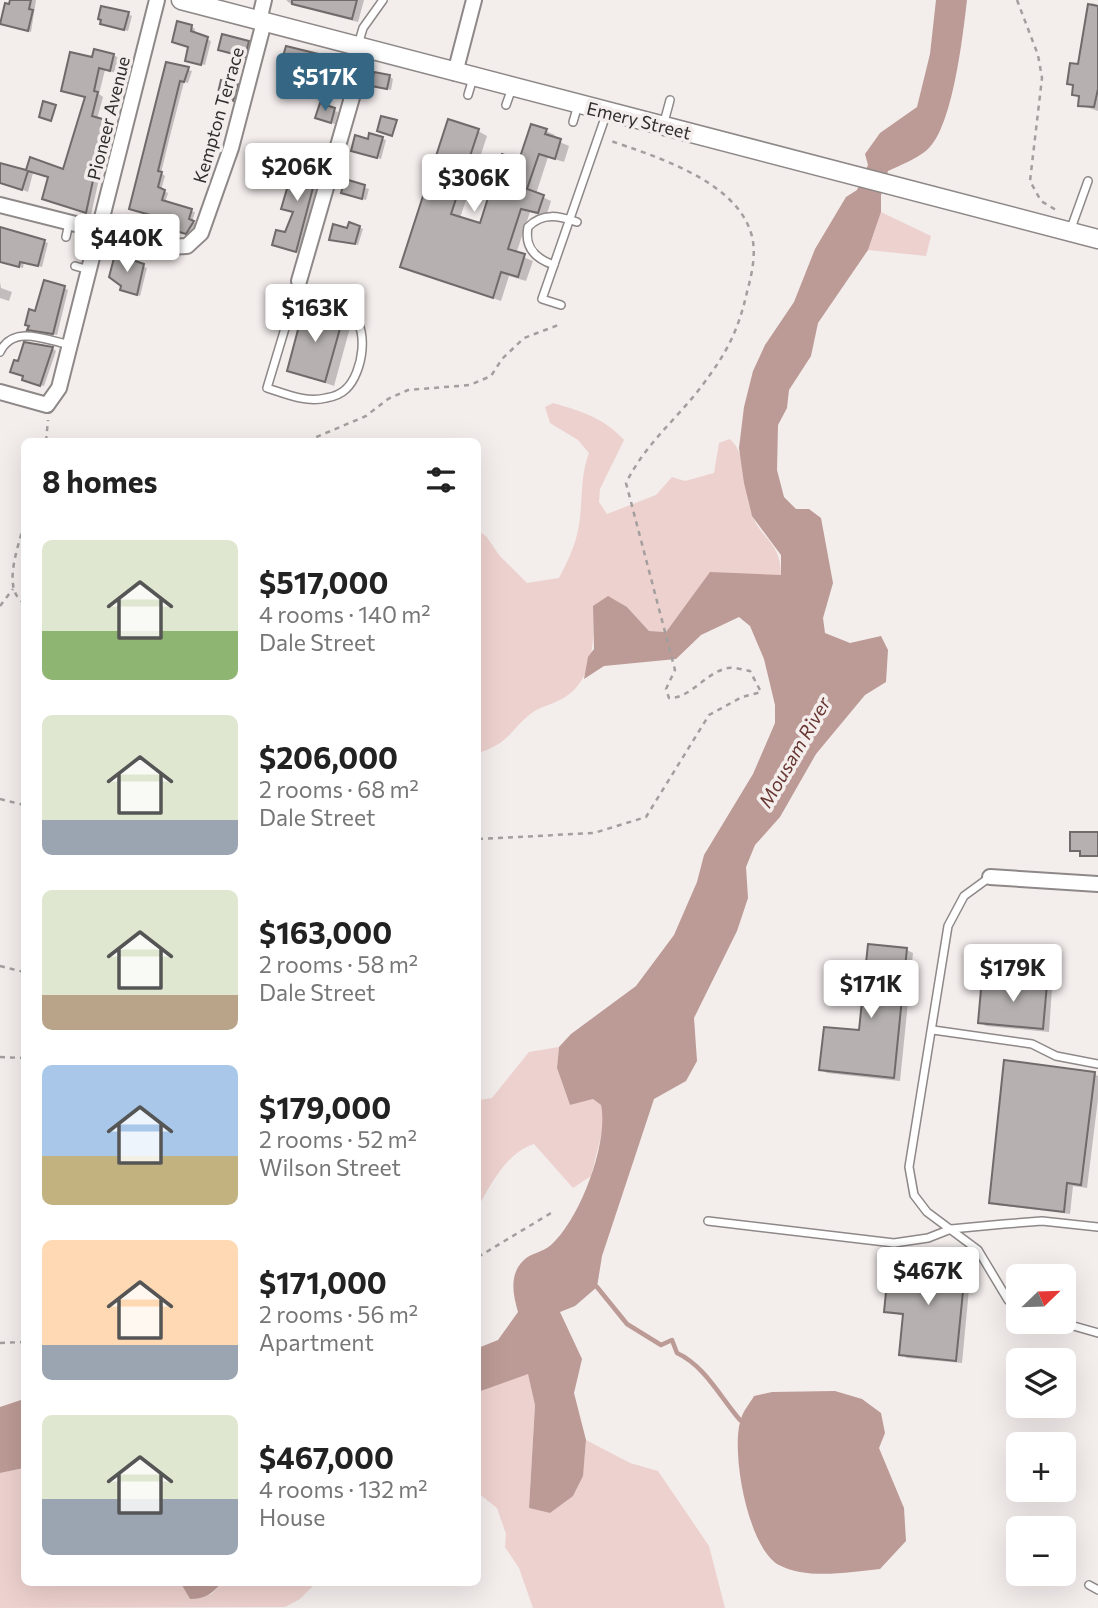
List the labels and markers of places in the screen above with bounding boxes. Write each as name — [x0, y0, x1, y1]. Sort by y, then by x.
pin: $517K — [276, 54, 374, 113]
pin: $206K — [248, 144, 346, 203]
pin: $306K — [425, 154, 523, 214]
pin: $440K — [78, 215, 176, 274]
pin: $163K — [266, 284, 364, 344]
pin: $179K — [964, 944, 1062, 1004]
pin: $171K — [822, 960, 920, 1020]
pin: $467K — [879, 1248, 977, 1307]

